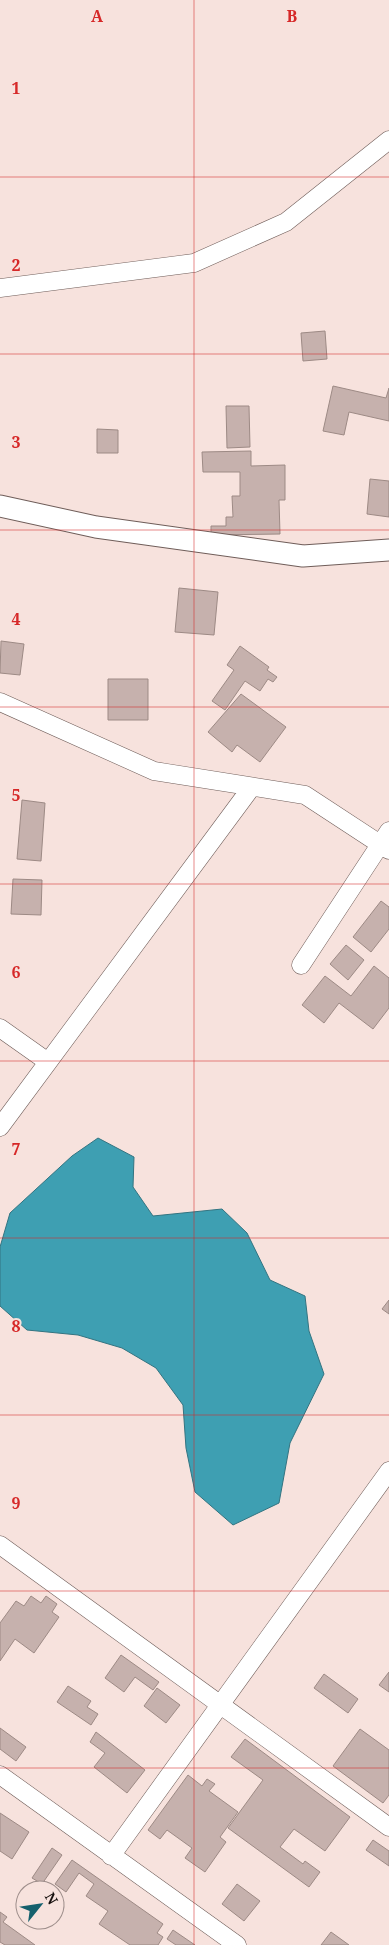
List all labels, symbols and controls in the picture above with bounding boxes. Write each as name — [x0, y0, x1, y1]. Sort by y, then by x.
text: A — [91, 5, 104, 27]
text: B — [287, 5, 298, 27]
text: 1 — [11, 77, 21, 99]
text: 2 — [11, 254, 21, 276]
text: 3 — [11, 431, 21, 453]
text: 4 — [11, 608, 21, 630]
text: 5 — [11, 784, 21, 806]
text: 6 — [11, 961, 21, 983]
text: 7 — [11, 1138, 21, 1160]
text: 8 — [11, 1315, 21, 1337]
text: 9 — [11, 1492, 21, 1514]
north arrow — [15, 1880, 65, 1930]
text: N — [41, 1889, 63, 1908]

